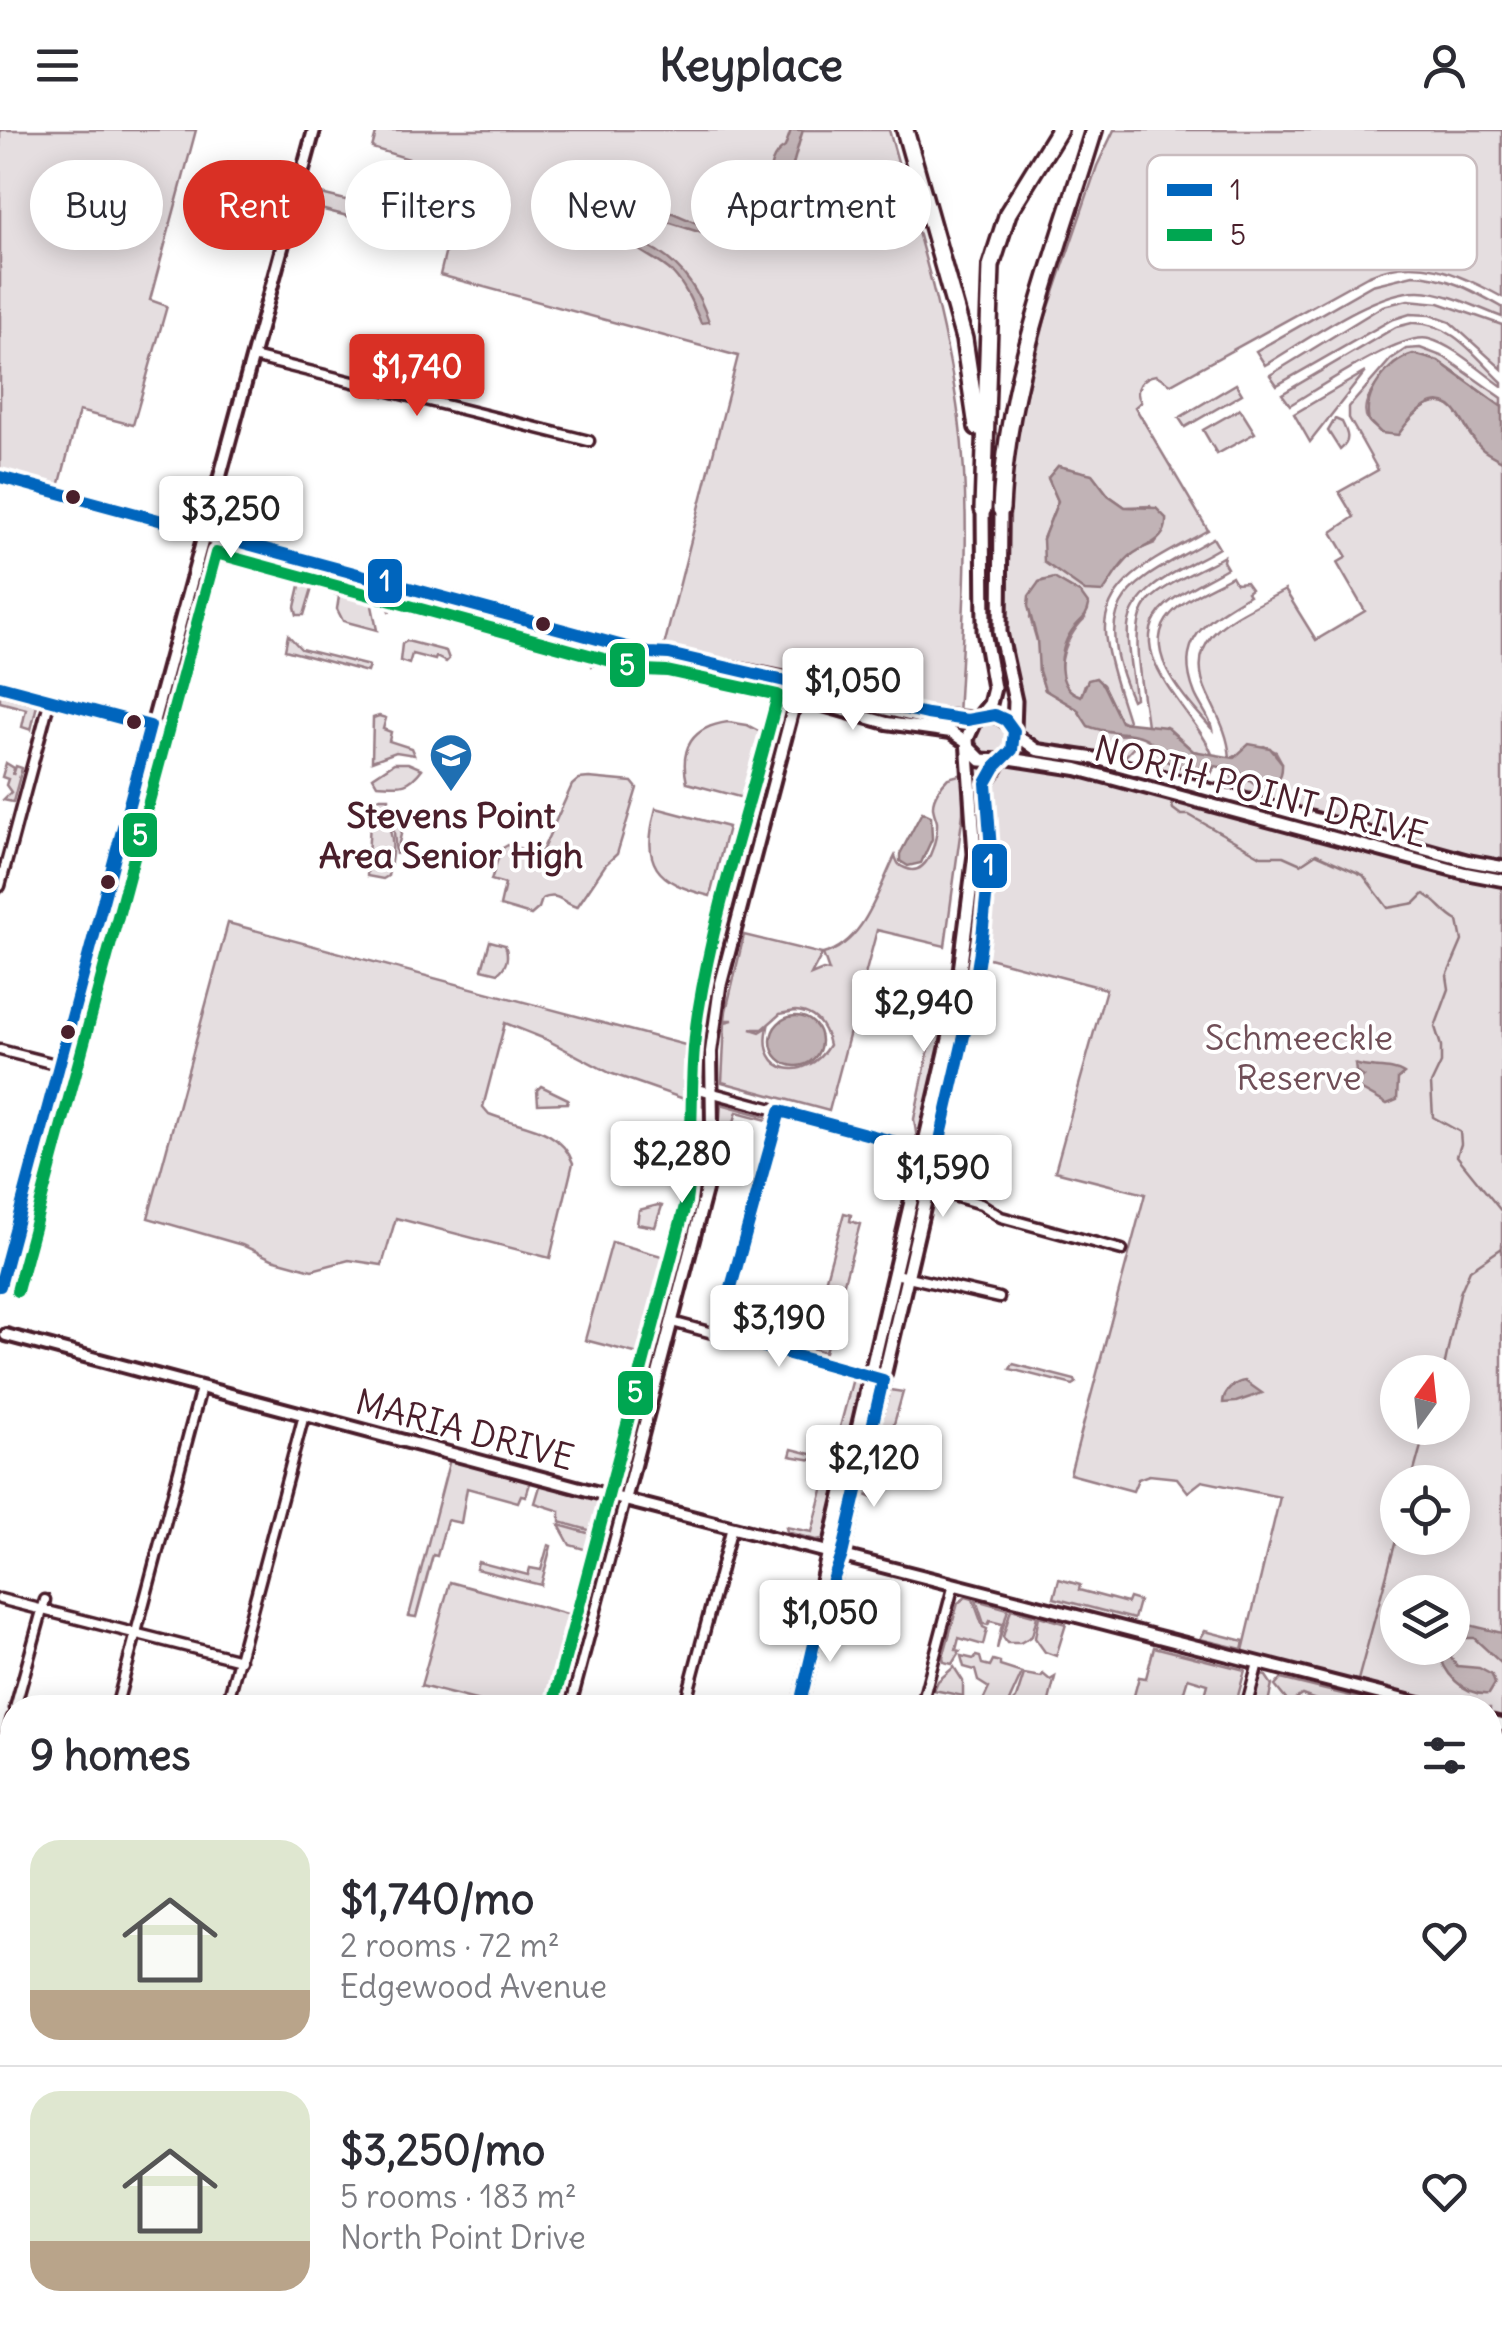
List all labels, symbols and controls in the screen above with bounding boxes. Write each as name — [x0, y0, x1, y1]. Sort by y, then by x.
text: Keyplace — [659, 37, 843, 93]
icon: menu — [30, 38, 85, 93]
icon: person — [1417, 38, 1472, 93]
legend — [1147, 155, 1477, 270]
chip: Buy — [30, 160, 163, 250]
chip: Rent — [183, 160, 325, 250]
chip: Filters — [345, 160, 511, 250]
chip: New — [531, 160, 671, 250]
chip: Apartment — [691, 160, 931, 250]
text: 1 — [1230, 172, 1241, 208]
text: 5 — [1230, 217, 1246, 253]
pin: $1,740 — [336, 334, 498, 419]
text: $1,740 — [371, 346, 463, 387]
pin: $3,250 — [150, 476, 312, 561]
unlabelled marker — [63, 487, 83, 507]
text: $3,250 — [181, 488, 281, 529]
line badge: 1 — [366, 557, 404, 605]
text: 1 — [379, 563, 391, 599]
unlabelled marker — [533, 614, 553, 634]
line badge: 5 — [608, 641, 647, 689]
text: 5 — [619, 647, 635, 683]
pin: $1,050 — [772, 648, 934, 733]
text: $1,050 — [804, 660, 902, 701]
unlabelled marker — [124, 712, 144, 732]
street label: NORTH POINT DRIVE — [1090, 725, 1432, 857]
school or university icon: Stevens Point Area Senior High — [428, 732, 474, 793]
place label: Stevens Point Area Senior High — [319, 793, 583, 877]
line badge: 5 — [121, 811, 159, 859]
text: 5 — [132, 817, 148, 853]
line badge: 1 — [970, 842, 1009, 890]
text: 1 — [983, 847, 995, 883]
unlabelled marker — [98, 872, 118, 892]
pin: $2,940 — [843, 970, 1005, 1055]
text: $2,940 — [874, 982, 974, 1023]
park label: Schmeeckle Reserve — [1205, 1015, 1393, 1099]
unlabelled marker — [58, 1022, 78, 1042]
pin: $2,280 — [601, 1121, 763, 1206]
text: $2,280 — [632, 1133, 732, 1174]
pin: $1,590 — [862, 1135, 1024, 1220]
text: $1,590 — [896, 1147, 990, 1188]
pin: $3,190 — [698, 1285, 860, 1370]
text: $3,190 — [732, 1297, 826, 1338]
north arrow — [1380, 1355, 1470, 1445]
map controls — [1380, 1355, 1470, 1665]
line badge: 5 — [616, 1369, 655, 1417]
text: 5 — [627, 1374, 643, 1410]
street label: MARIA DRIVE — [351, 1379, 579, 1479]
pin: $2,120 — [793, 1425, 955, 1510]
text: $2,120 — [828, 1437, 920, 1478]
button: locate — [1380, 1465, 1470, 1555]
button: layers — [1380, 1575, 1470, 1665]
pin: $1,050 — [749, 1580, 911, 1665]
text: $1,050 — [781, 1592, 879, 1633]
icon: filters — [1417, 1728, 1472, 1783]
text: 9 homes — [30, 1729, 191, 1781]
text: $1,740/mo — [340, 1873, 534, 1925]
icon: home — [110, 1880, 230, 2000]
icon: heart — [1417, 1913, 1472, 1968]
text: 2 rooms · 72 m² — [340, 1925, 560, 1966]
text: Edgewood Avenue — [340, 1966, 607, 2007]
text: $3,250/mo — [340, 2124, 545, 2176]
icon: home — [110, 2131, 230, 2251]
icon: heart — [1417, 2164, 1472, 2219]
text: 5 rooms · 183 m² — [340, 2176, 577, 2217]
text: North Point Drive — [340, 2217, 586, 2258]

